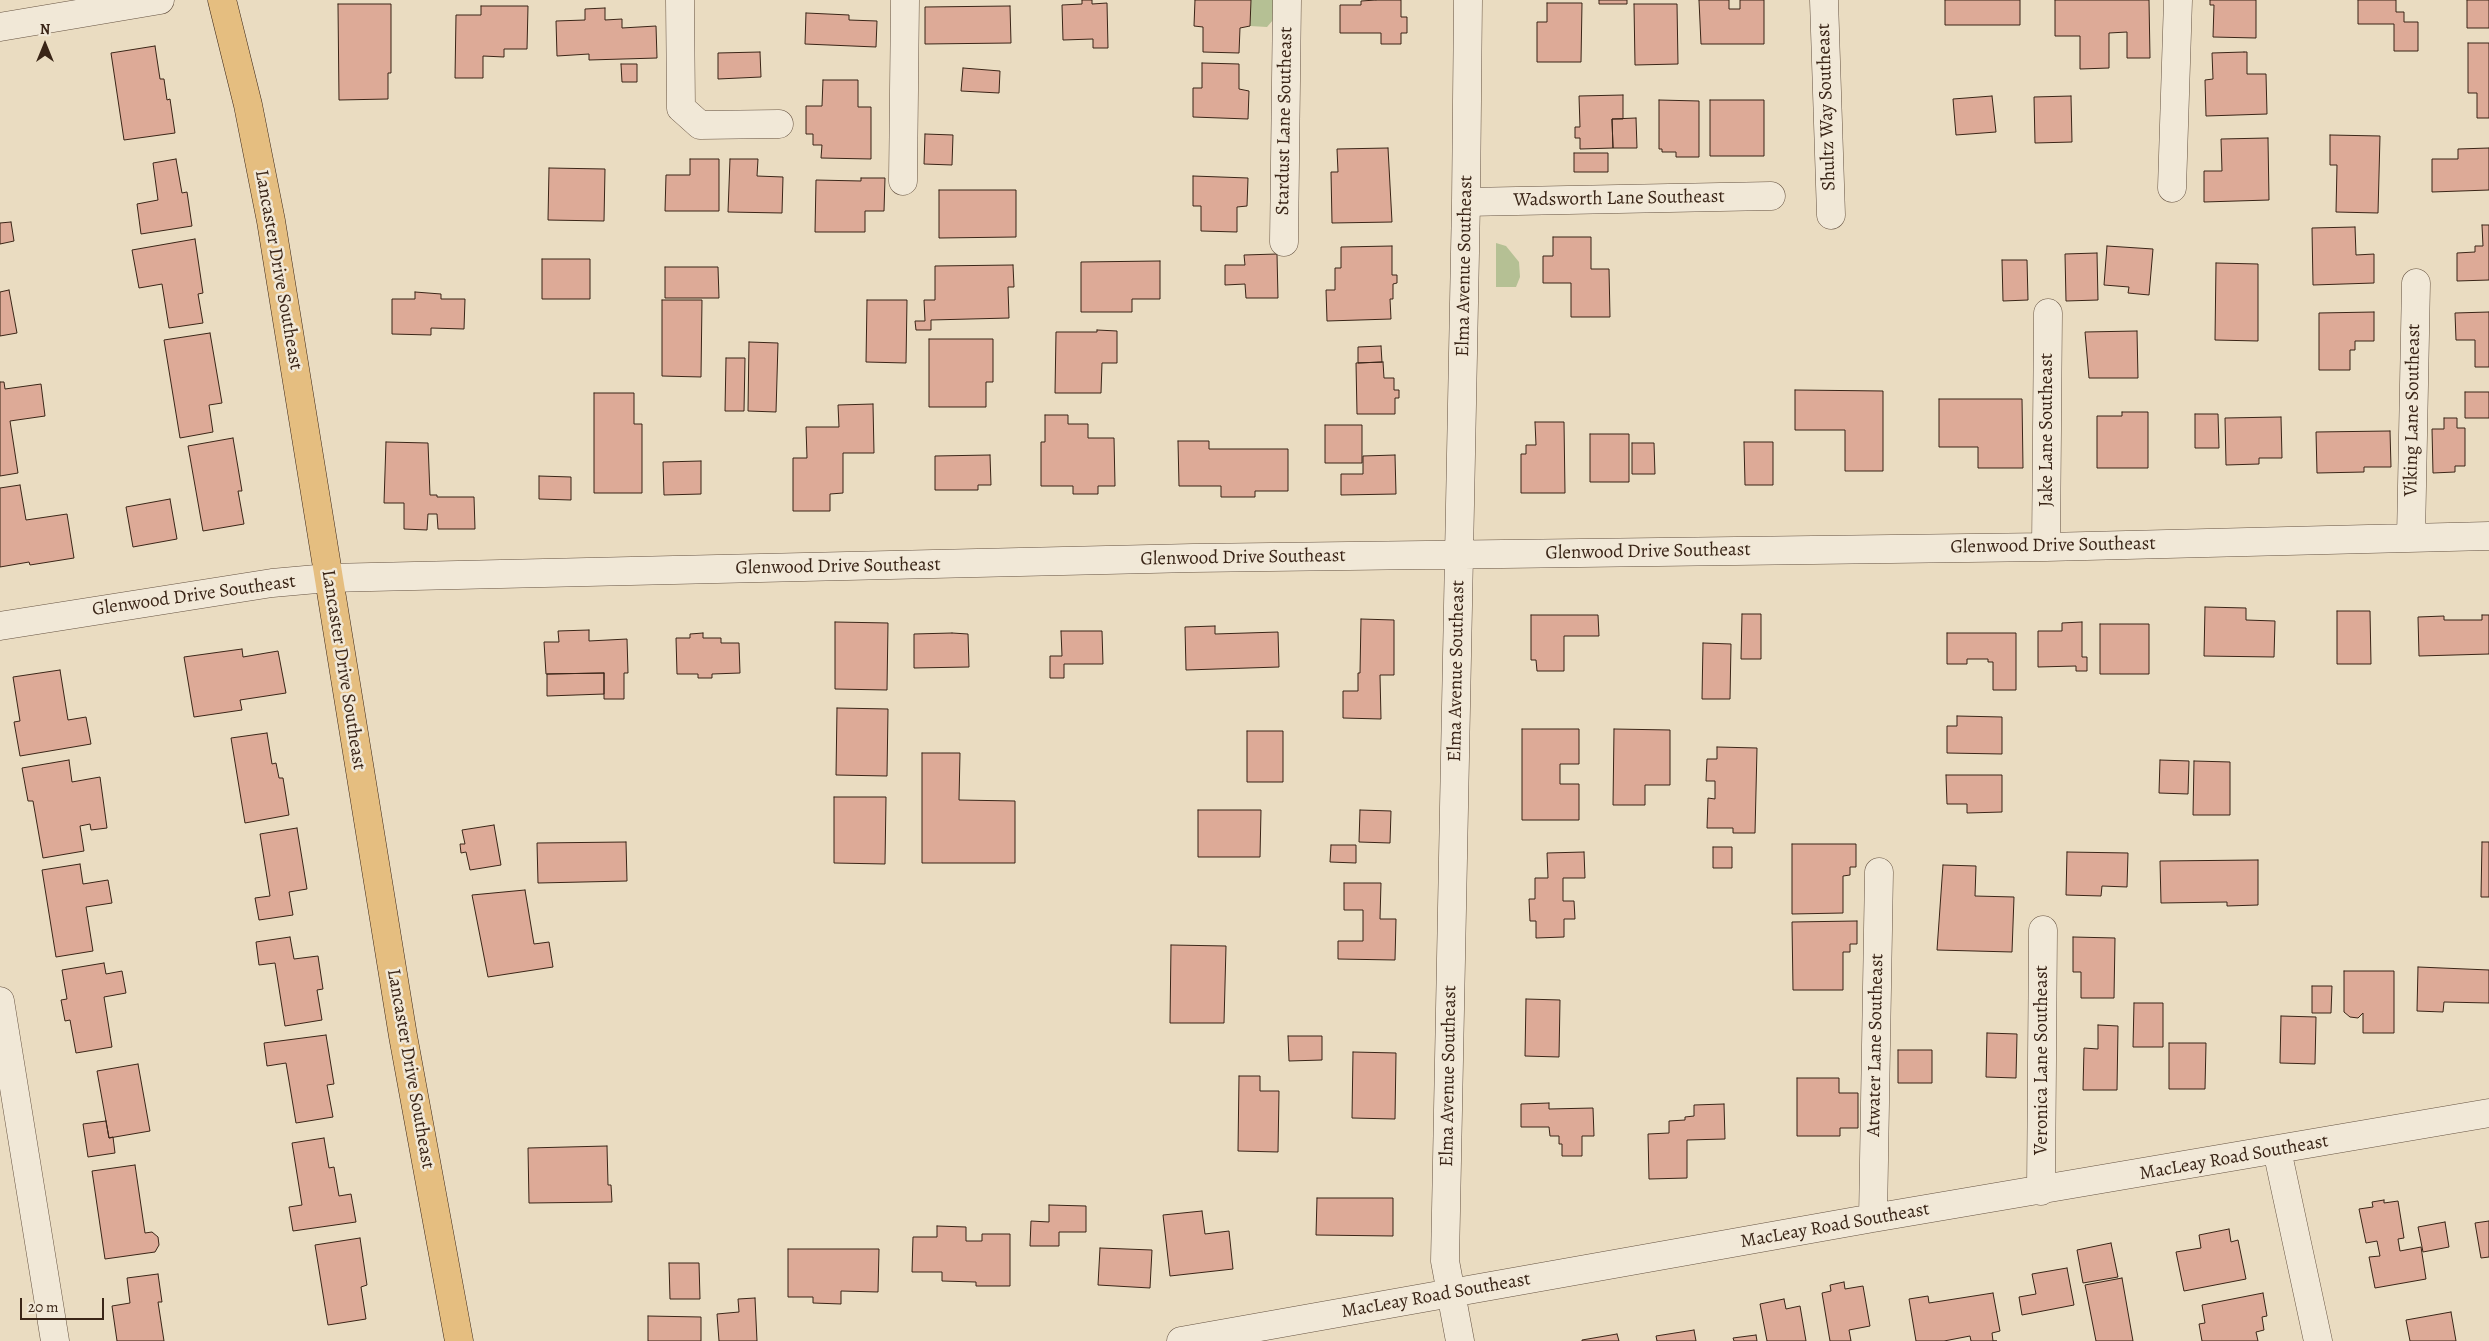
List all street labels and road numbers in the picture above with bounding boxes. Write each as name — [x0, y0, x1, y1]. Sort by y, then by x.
street label: Shultz Way Southeast — [1813, 23, 1841, 191]
street label: Stardust Lane Southeast — [1272, 26, 1298, 216]
street label: Lancaster Drive Southeast — [249, 168, 307, 372]
street label: Elma Avenue Southeast — [1452, 175, 1478, 357]
street label: Wadsworth Lane Southeast — [1513, 186, 1725, 212]
street label: Viking Lane Southeast — [2400, 323, 2426, 497]
street label: Jake Lane Southeast — [2036, 353, 2058, 507]
street label: Glenwood Drive Southeast — [1950, 533, 2156, 559]
street label: Glenwood Drive Southeast — [1545, 539, 1751, 565]
street label: Glenwood Drive Southeast — [1140, 545, 1346, 571]
street label: Glenwood Drive Southeast — [735, 554, 941, 580]
street label: Lancaster Drive Southeast — [316, 568, 370, 772]
street label: Glenwood Drive Southeast — [91, 570, 297, 622]
street label: Elma Avenue Southeast — [1444, 580, 1470, 762]
street label: Atwater Lane Southeast — [1863, 953, 1889, 1137]
street label: Veronica Lane Southeast — [2031, 965, 2053, 1155]
street label: Lancaster Drive Southeast — [381, 967, 439, 1171]
street label: Elma Avenue Southeast — [1436, 985, 1462, 1167]
street label: MacLeay Road Southeast — [2138, 1130, 2330, 1186]
street label: MacLeay Road Southeast — [1739, 1198, 1931, 1254]
street label: MacLeay Road Southeast — [1340, 1268, 1532, 1324]

